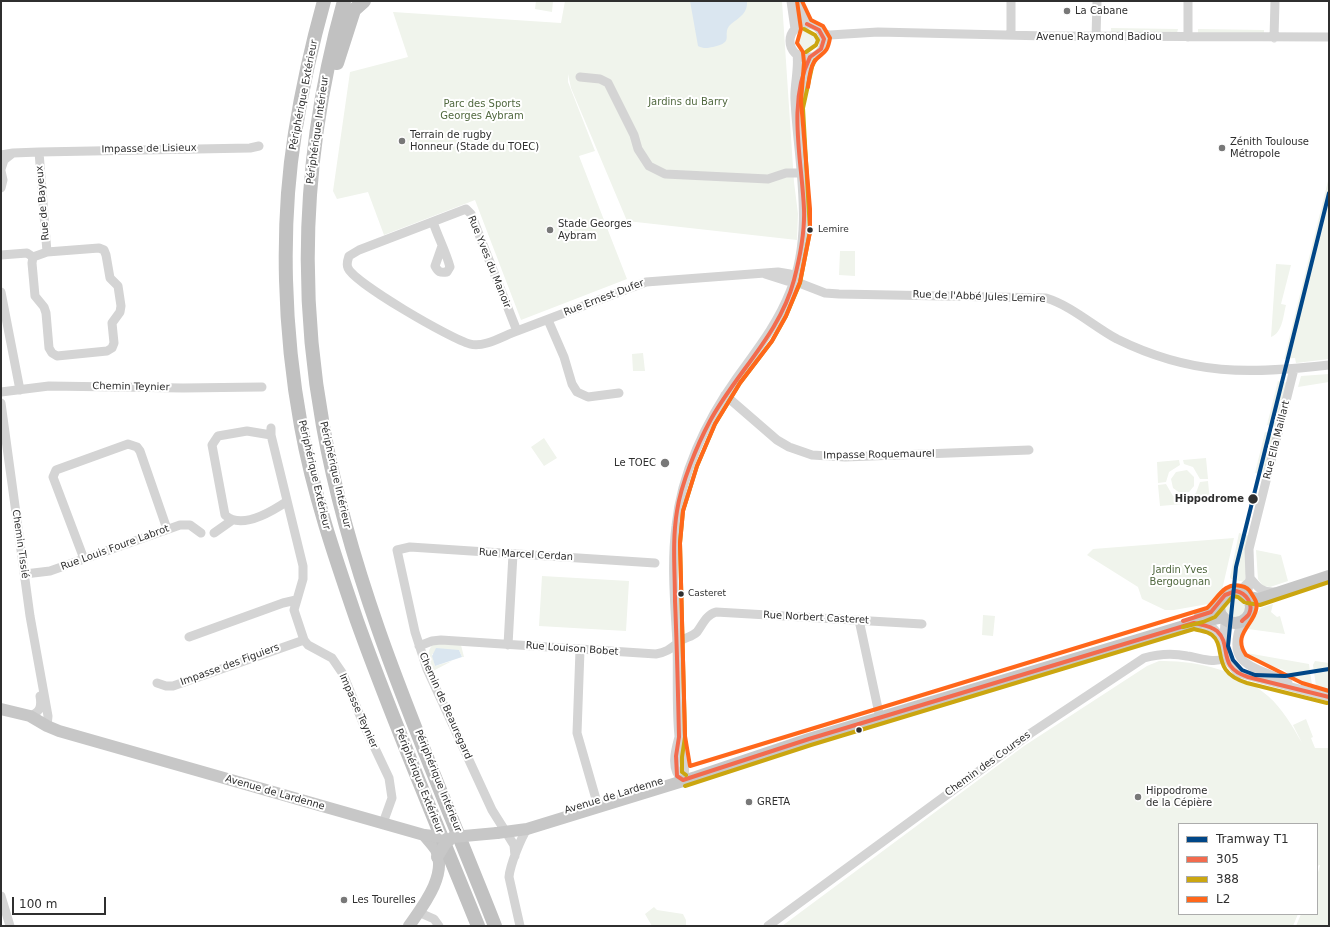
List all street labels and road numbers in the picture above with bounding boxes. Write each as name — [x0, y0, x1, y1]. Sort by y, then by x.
street label: Avenue Raymond Badiou — [1036, 31, 1162, 43]
street label: Périphérique Extérieur — [287, 39, 321, 151]
street label: Périphérique Intérieur — [304, 75, 332, 185]
street label: Impasse de Lisieux — [101, 142, 197, 156]
street label: Rue de Bayeux — [34, 165, 52, 241]
street label: Rue Yves du Manoir — [465, 214, 513, 310]
street label: Rue Ernest Dufer — [562, 277, 646, 319]
street label: Rue de l'Abbé Jules Lemire — [912, 289, 1046, 305]
street label: Chemin Teynier — [92, 380, 170, 394]
street label: Rue Ella Maillart — [1261, 399, 1293, 481]
street label: Périphérique Extérieur — [296, 419, 332, 531]
street label: Périphérique Intérieur — [317, 420, 353, 530]
street label: Impasse Roquemaurel — [823, 448, 935, 462]
street label: Chemin Tissié — [9, 509, 31, 579]
street label: Rue Louis Foure Labrot — [59, 523, 171, 573]
street label: Rue Marcel Cerdan — [479, 547, 573, 563]
street label: Rue Norbert Casteret — [763, 609, 869, 627]
street label: Rue Louison Bobet — [525, 640, 619, 658]
street label: Impasse des Figuiers — [179, 641, 281, 689]
street label: Chemin de Beauregard — [416, 651, 474, 761]
street label: Impasse Teynier — [336, 672, 380, 750]
street label: Périphérique Extérieur — [392, 727, 446, 835]
street label: Périphérique Intérieur — [412, 728, 464, 834]
street label: Chemin des Courses — [943, 729, 1033, 799]
street label: Avenue de Lardenne — [224, 773, 326, 813]
street label: Avenue de Lardenne — [563, 775, 665, 817]

